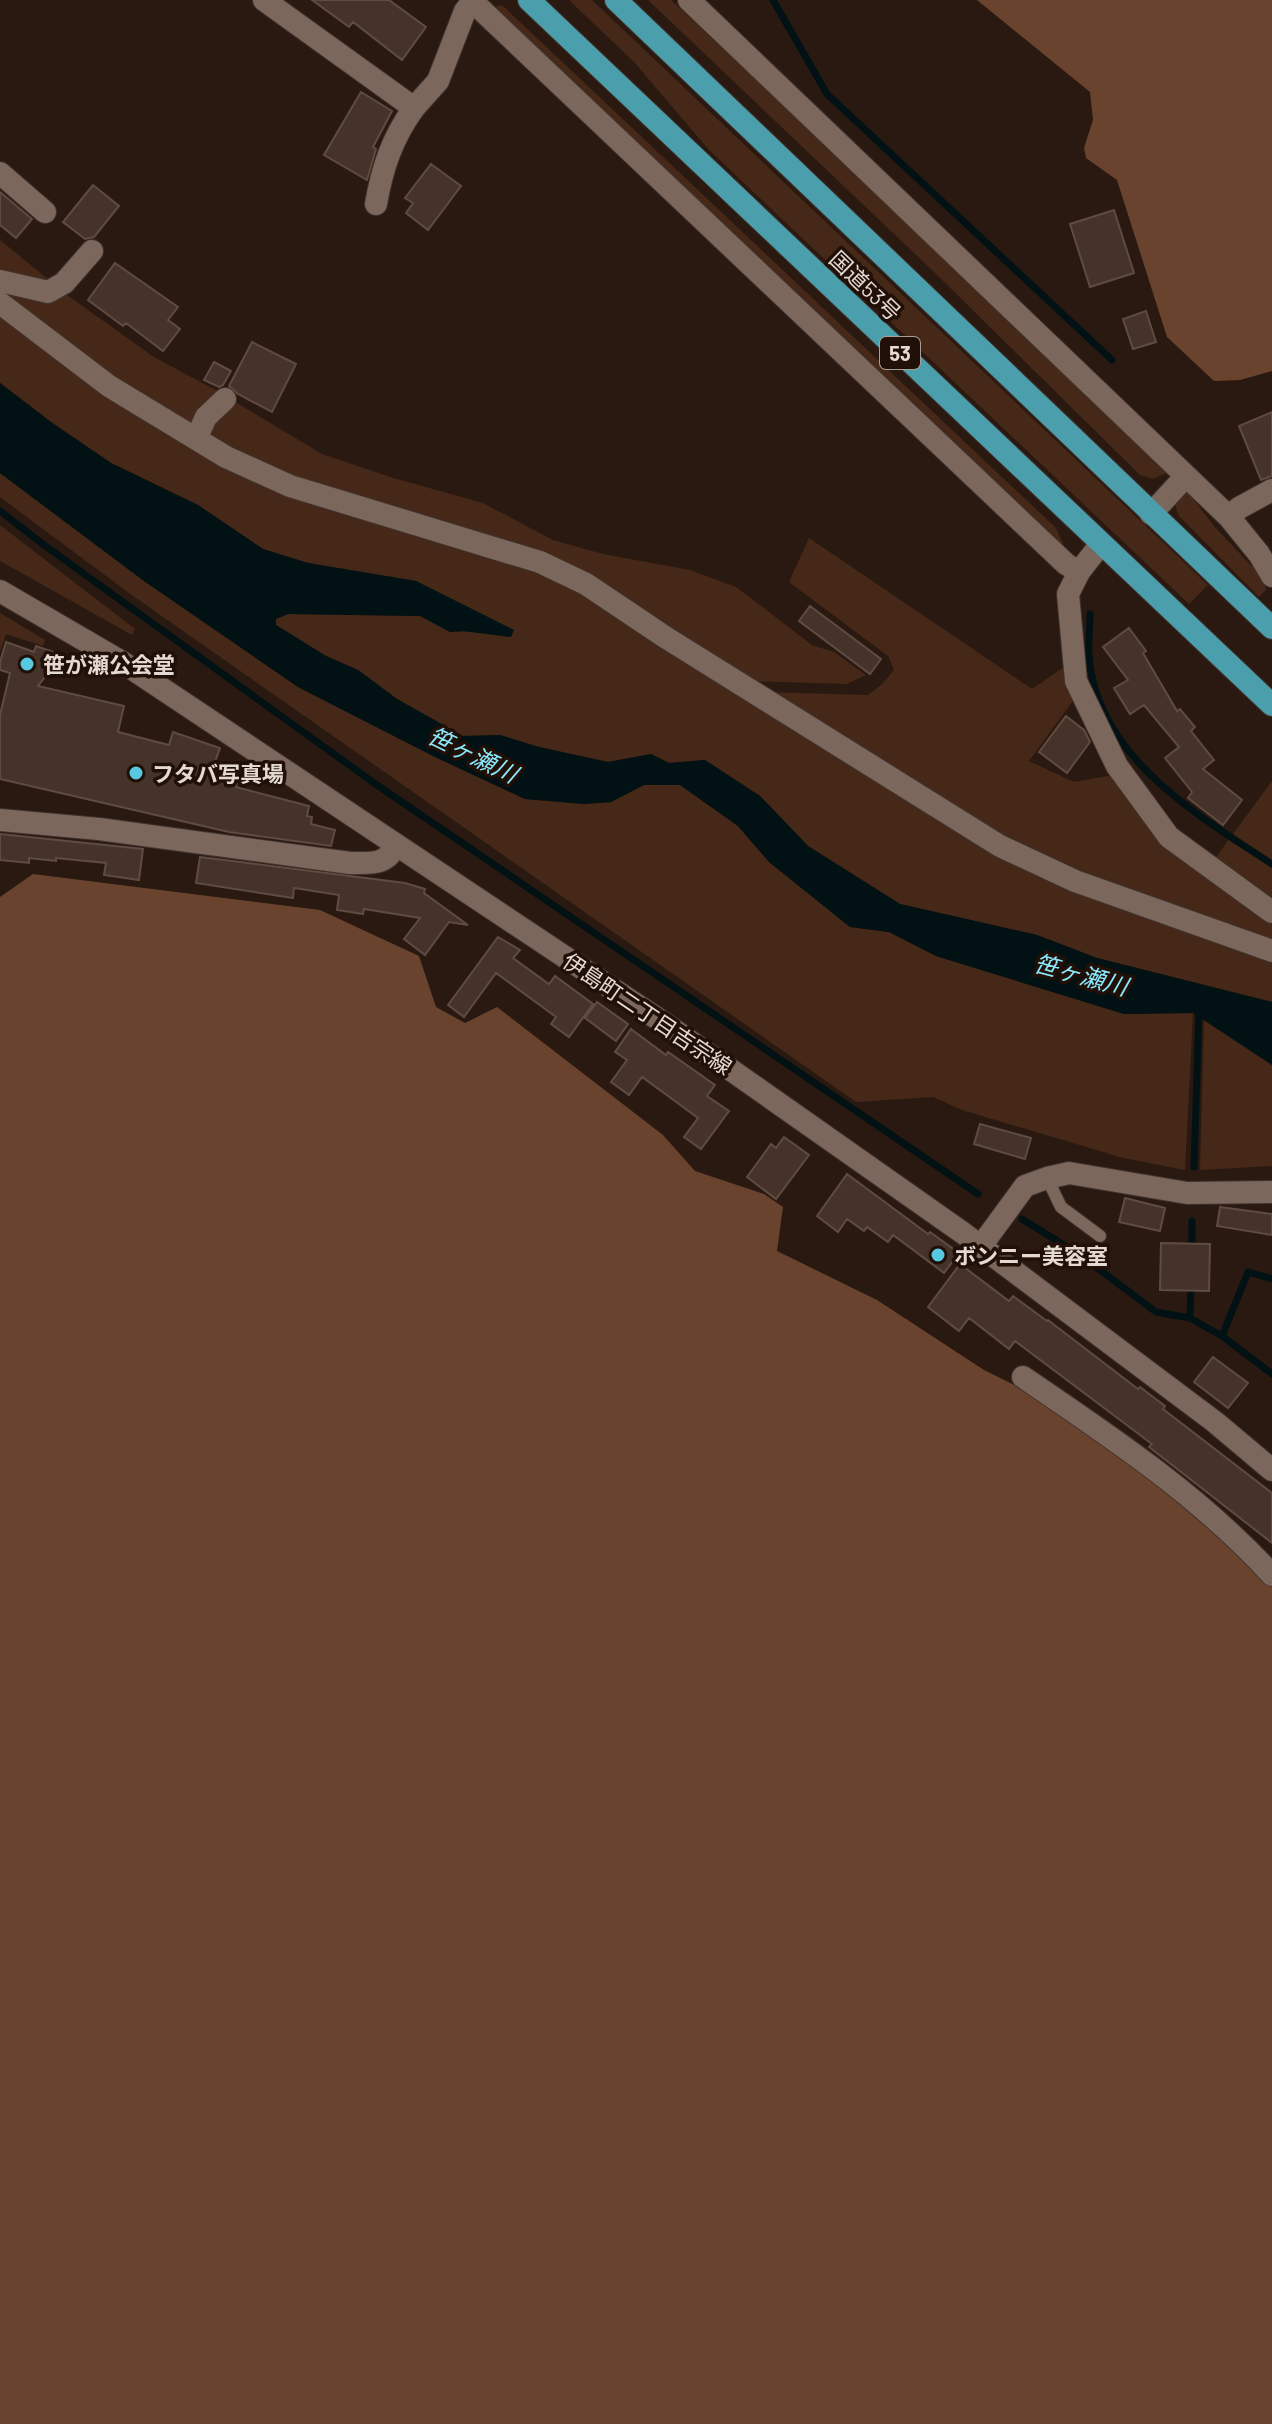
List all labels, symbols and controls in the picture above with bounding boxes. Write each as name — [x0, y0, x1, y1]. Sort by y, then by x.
street label: 国道53号 — [825, 245, 907, 325]
road number: 53 — [880, 337, 920, 369]
place label: 笹が瀬公会堂 — [43, 651, 175, 677]
marker: 笹が瀬公会堂 — [18, 655, 36, 673]
water label: 笹ヶ瀬川 — [424, 720, 525, 789]
place label: フタバ写真場 — [152, 760, 284, 786]
marker: フタバ写真場 — [127, 764, 145, 782]
street label: 伊島町二丁目吉宗線 — [559, 947, 737, 1079]
water label: 笹ヶ瀬川 — [1031, 948, 1134, 1001]
place label: ボンニー美容室 — [954, 1242, 1108, 1268]
marker: ボンニー美容室 — [929, 1246, 947, 1264]

